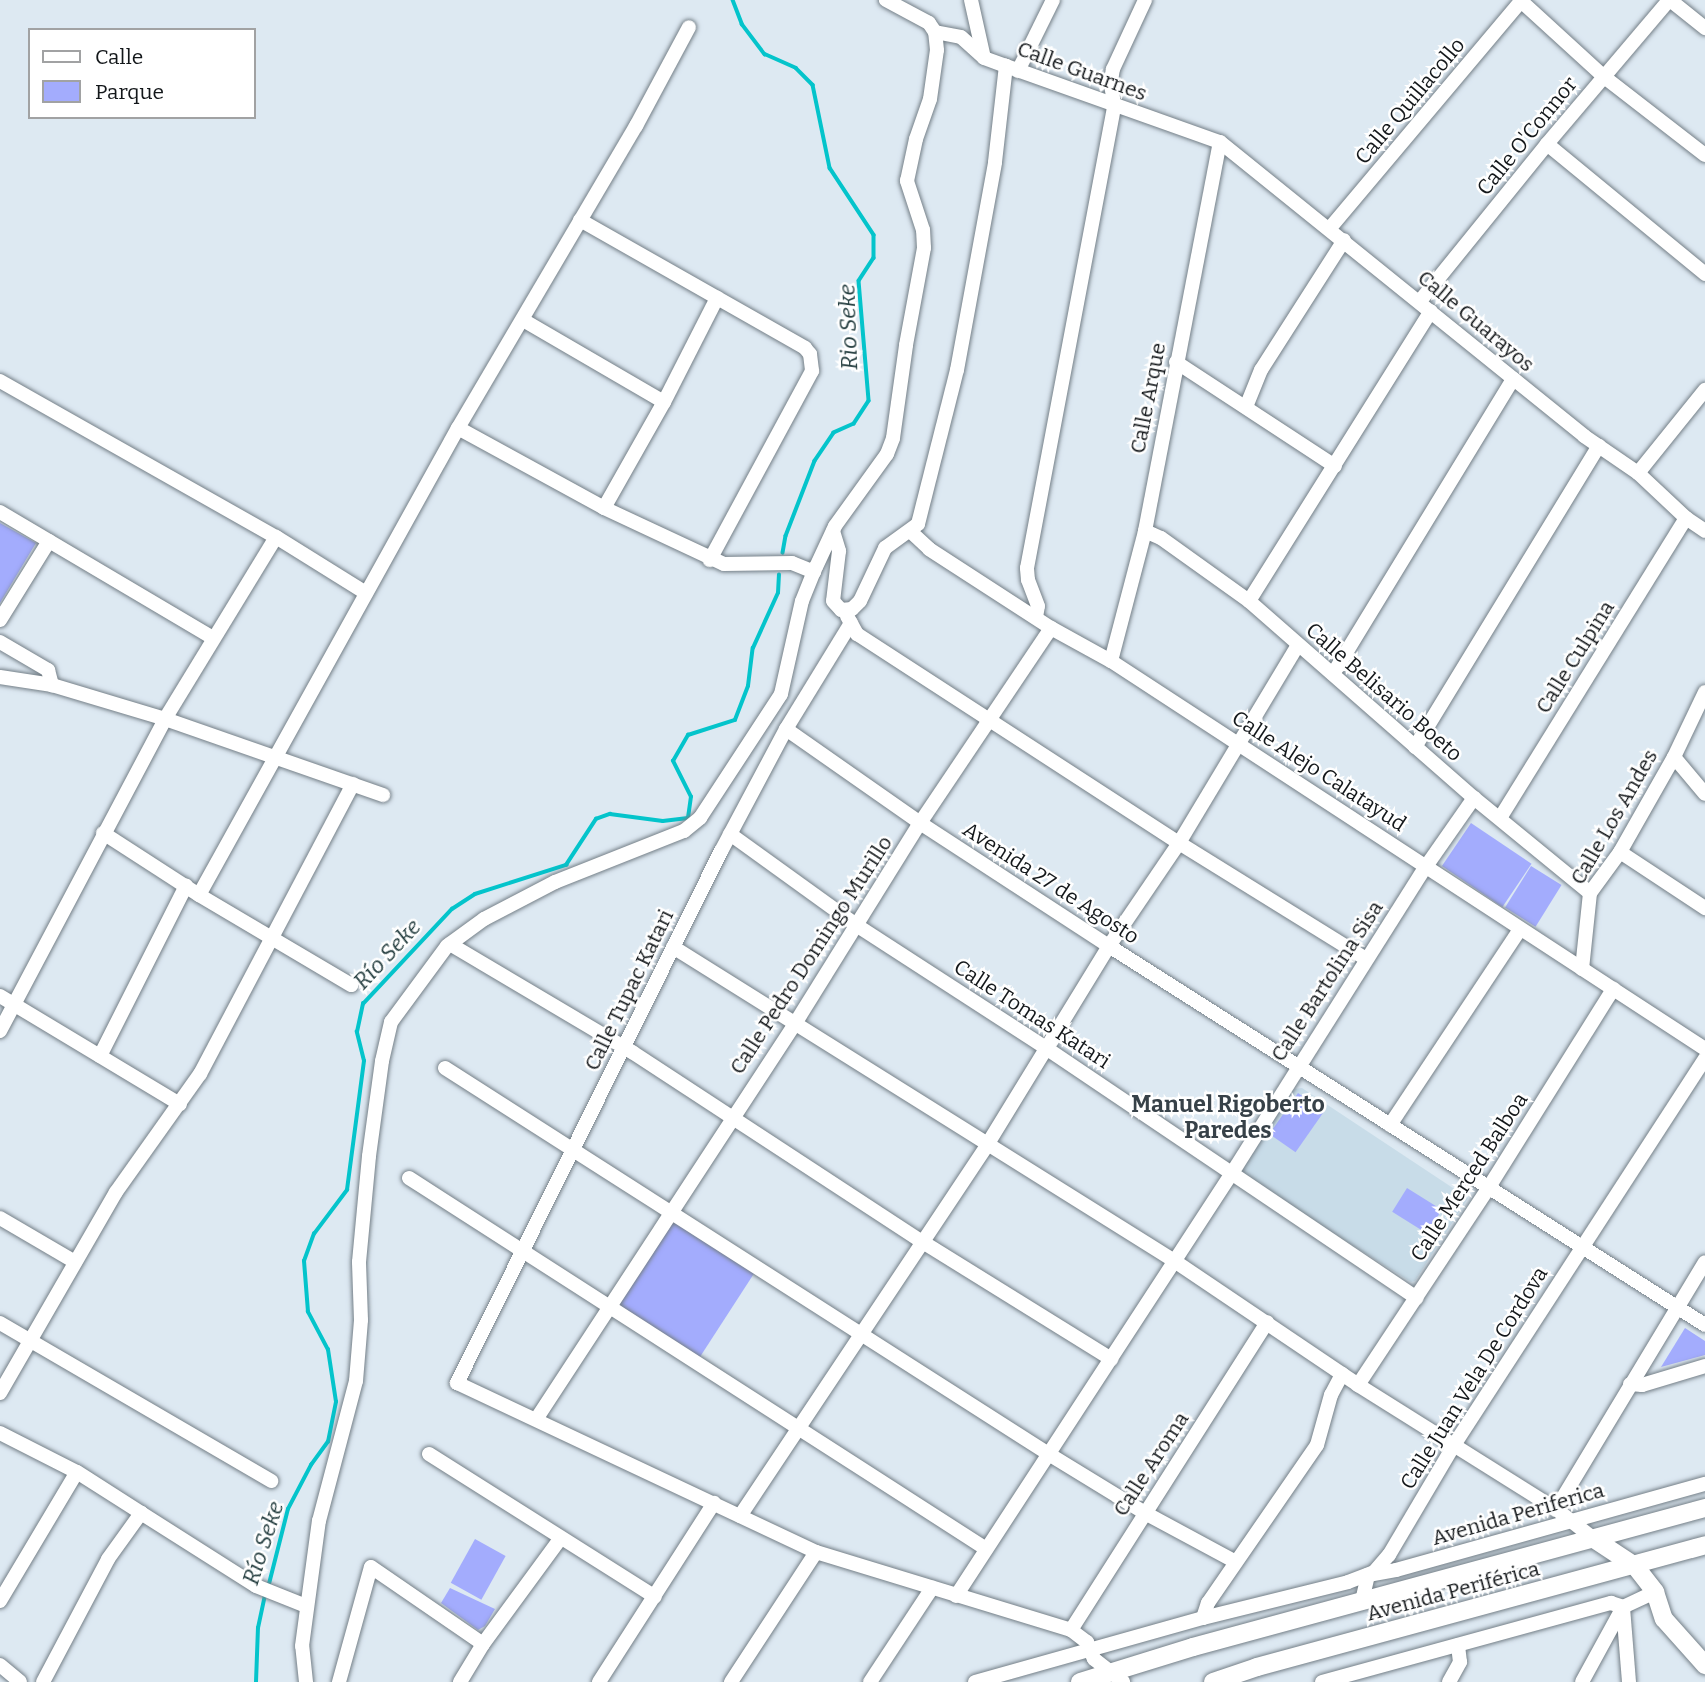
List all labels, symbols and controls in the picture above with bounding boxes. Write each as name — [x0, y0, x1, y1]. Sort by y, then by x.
legend — [28, 28, 256, 119]
street label: Calle Quillacollo — [1350, 33, 1470, 169]
street label: Calle Guarnes — [1014, 36, 1150, 106]
text: Calle — [95, 44, 143, 70]
street label: Calle O'Connor — [1472, 72, 1582, 200]
text: Parque — [95, 79, 164, 105]
street label: Calle Guarayos — [1413, 265, 1539, 377]
water label: Rio Seke — [833, 284, 863, 370]
street label: Calle Arque — [1125, 340, 1171, 456]
street label: Calle Culpina — [1530, 596, 1620, 718]
street label: Calle Belisario Boeto — [1301, 617, 1467, 767]
street label: Calle Alejo Calatayud — [1227, 705, 1411, 837]
street label: Calle Los Andes — [1565, 745, 1663, 889]
street label: Avenida 27 de Agosto — [958, 817, 1144, 949]
street label: Calle Pedro Domingo Murillo — [724, 831, 898, 1079]
street label: Calle Bartolina Sisa — [1266, 896, 1388, 1066]
street label: Calle Tupac Katari — [579, 905, 679, 1075]
water label: Río Seke — [348, 913, 426, 995]
street label: Calle Tomas Katari — [949, 954, 1115, 1074]
street label: Calle Merced Balboa — [1405, 1088, 1533, 1266]
district label: Manuel Rigoberto Paredes — [1131, 1090, 1325, 1144]
street label: Calle Juan Vela De Cordova — [1395, 1262, 1553, 1494]
street label: Calle Aroma — [1108, 1407, 1194, 1521]
street label: Avenida Periferica — [1429, 1477, 1607, 1551]
water label: Río Seke — [237, 1498, 289, 1588]
street label: Avenida Periférica — [1364, 1556, 1542, 1626]

